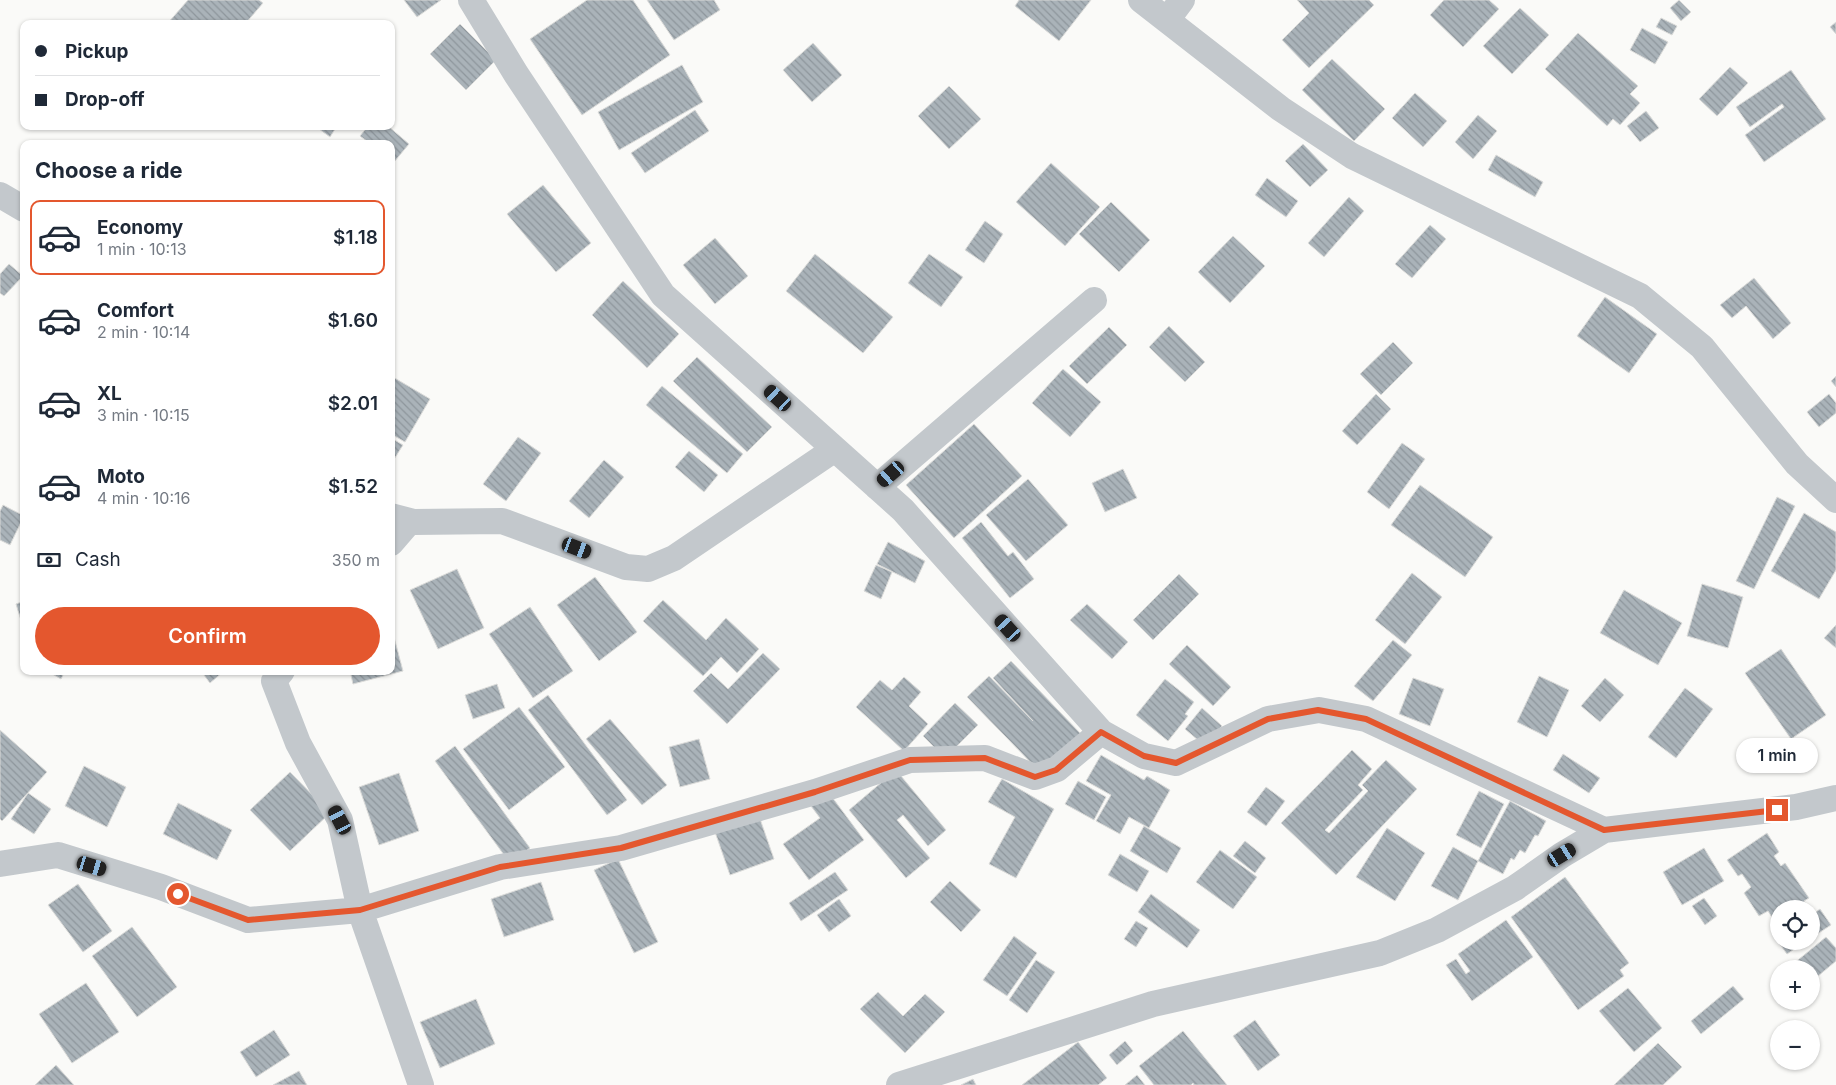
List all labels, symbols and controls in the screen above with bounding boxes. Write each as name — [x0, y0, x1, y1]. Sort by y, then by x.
text: Pickup — [65, 40, 128, 63]
text: Drop-off — [65, 88, 145, 111]
text: Choose a ride — [35, 157, 183, 183]
icon: car — [37, 215, 82, 260]
text: Economy — [97, 216, 183, 239]
text: $1.18 — [333, 226, 378, 249]
text: 1 min · 10:13 — [97, 239, 187, 259]
icon: car — [37, 298, 82, 343]
text: Comfort — [97, 299, 174, 322]
text: $1.60 — [327, 309, 378, 332]
text: 2 min · 10:14 — [97, 322, 190, 342]
icon: car — [37, 381, 82, 426]
text: XL — [97, 382, 122, 405]
car — [761, 382, 794, 414]
text: $2.01 — [328, 392, 378, 415]
text: 3 min · 10:15 — [97, 405, 190, 425]
car — [874, 458, 907, 490]
icon: car — [37, 464, 82, 509]
text: Moto — [97, 465, 145, 488]
text: $1.52 — [328, 475, 378, 498]
text: 4 min · 10:16 — [97, 488, 190, 508]
car — [560, 536, 593, 560]
icon: cash — [35, 546, 63, 574]
text: Cash — [75, 548, 121, 571]
text: 350 m — [332, 550, 380, 570]
button: Confirm — [35, 607, 380, 665]
car — [992, 612, 1023, 644]
callout: 1 min — [1736, 738, 1818, 772]
text: 1 min — [1757, 745, 1797, 765]
route end — [1766, 799, 1788, 821]
car — [326, 803, 353, 837]
car — [1545, 841, 1578, 869]
car — [75, 854, 108, 878]
route start — [167, 883, 189, 905]
map controls — [1770, 900, 1820, 1070]
button: locate — [1770, 900, 1820, 950]
button: + — [1770, 960, 1820, 1010]
button: − — [1770, 1020, 1820, 1070]

